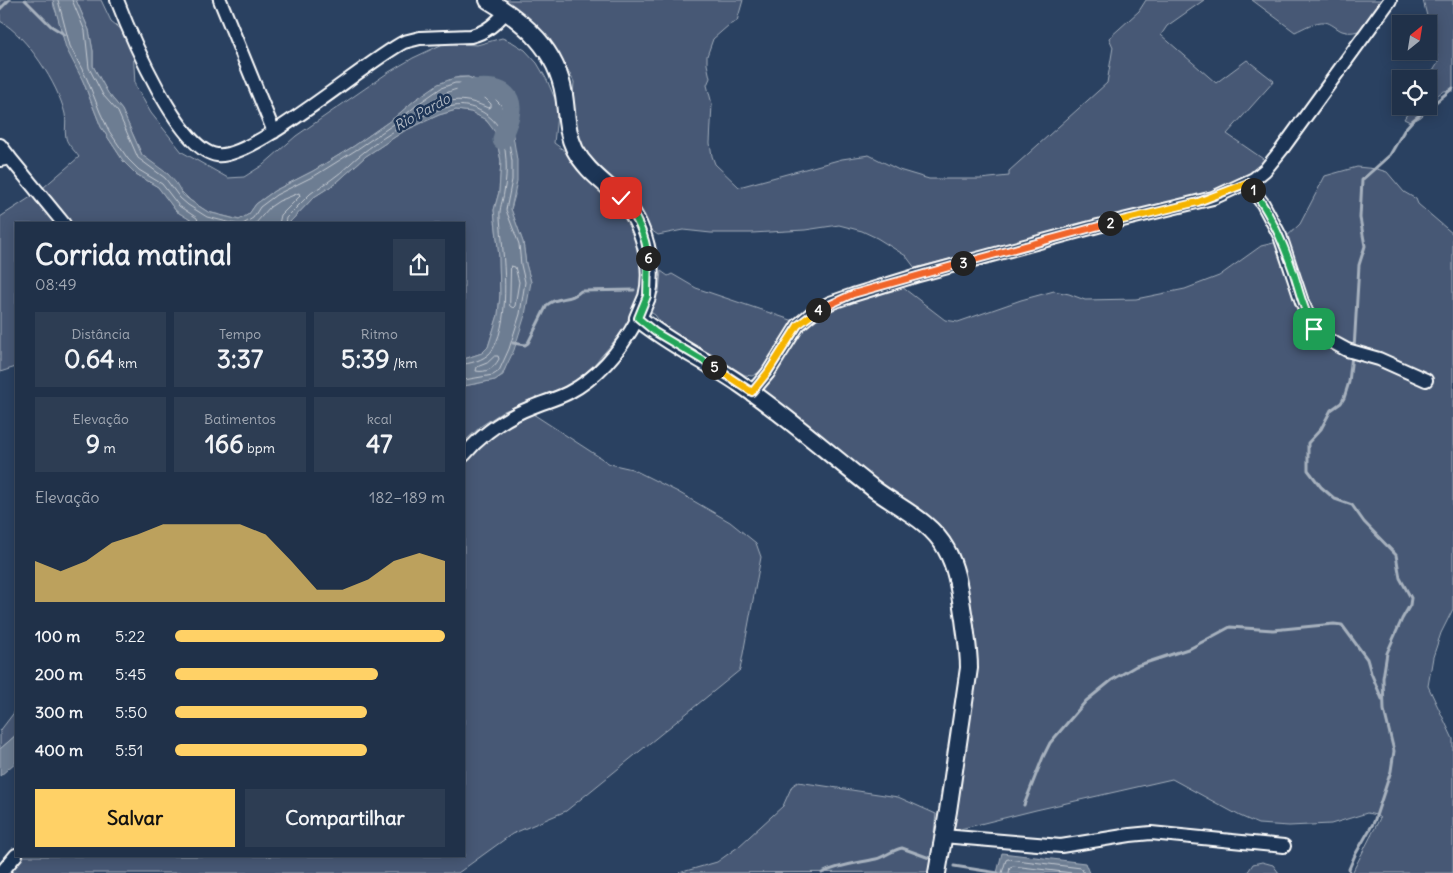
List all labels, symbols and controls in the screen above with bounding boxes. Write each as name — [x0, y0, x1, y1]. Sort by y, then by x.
north arrow — [1392, 15, 1438, 60]
map controls — [1392, 15, 1437, 115]
button: locate — [1392, 70, 1437, 115]
water label: Rio Pardo — [391, 89, 454, 135]
pin — [600, 177, 642, 219]
pin: 1 — [1240, 178, 1266, 202]
text: 1 — [1251, 181, 1256, 199]
icon: check — [607, 184, 635, 212]
pin: 2 — [1098, 210, 1122, 236]
text: 2 — [1107, 214, 1114, 232]
text: Corrida matinal — [35, 237, 232, 273]
button: share — [393, 239, 445, 291]
pin: 6 — [636, 246, 660, 270]
text: 6 — [644, 249, 653, 267]
pin: 3 — [950, 250, 976, 276]
text: 3 — [960, 254, 967, 272]
text: 08:49 — [35, 274, 77, 294]
pin: 4 — [806, 298, 830, 322]
text: 4 — [814, 301, 823, 319]
pin — [1293, 308, 1335, 350]
icon: arrive — [1300, 315, 1328, 343]
text: Distância — [71, 325, 130, 343]
text: Tempo — [219, 325, 261, 343]
text: Ritmo — [361, 325, 398, 343]
text: 0.64 — [64, 343, 115, 375]
text: 3:37 — [217, 343, 263, 375]
text: 5:39 — [341, 343, 390, 375]
text: km — [115, 354, 137, 372]
text: /km — [390, 354, 418, 372]
pin: 5 — [702, 354, 726, 380]
text: 5 — [710, 358, 719, 376]
text: Elevação — [72, 410, 129, 428]
text: Batimentos — [204, 410, 276, 428]
text: kcal — [367, 410, 392, 428]
text: 9 — [86, 428, 100, 460]
text: 166 — [205, 428, 244, 460]
text: 47 — [366, 428, 393, 460]
text: m — [100, 439, 116, 457]
text: bpm — [244, 439, 275, 457]
text: Elevação — [35, 487, 99, 507]
text: 182–189 m — [369, 487, 445, 507]
text: 100 m — [35, 626, 80, 646]
text: 5:22 — [115, 626, 145, 646]
text: 200 m — [35, 664, 83, 684]
text: 5:45 — [115, 664, 146, 684]
text: 300 m — [35, 702, 83, 722]
text: 5:50 — [115, 702, 148, 722]
text: 400 m — [35, 740, 83, 760]
text: 5:51 — [115, 740, 143, 760]
button: Salvar — [35, 789, 235, 847]
button: Compartilhar — [245, 789, 445, 847]

